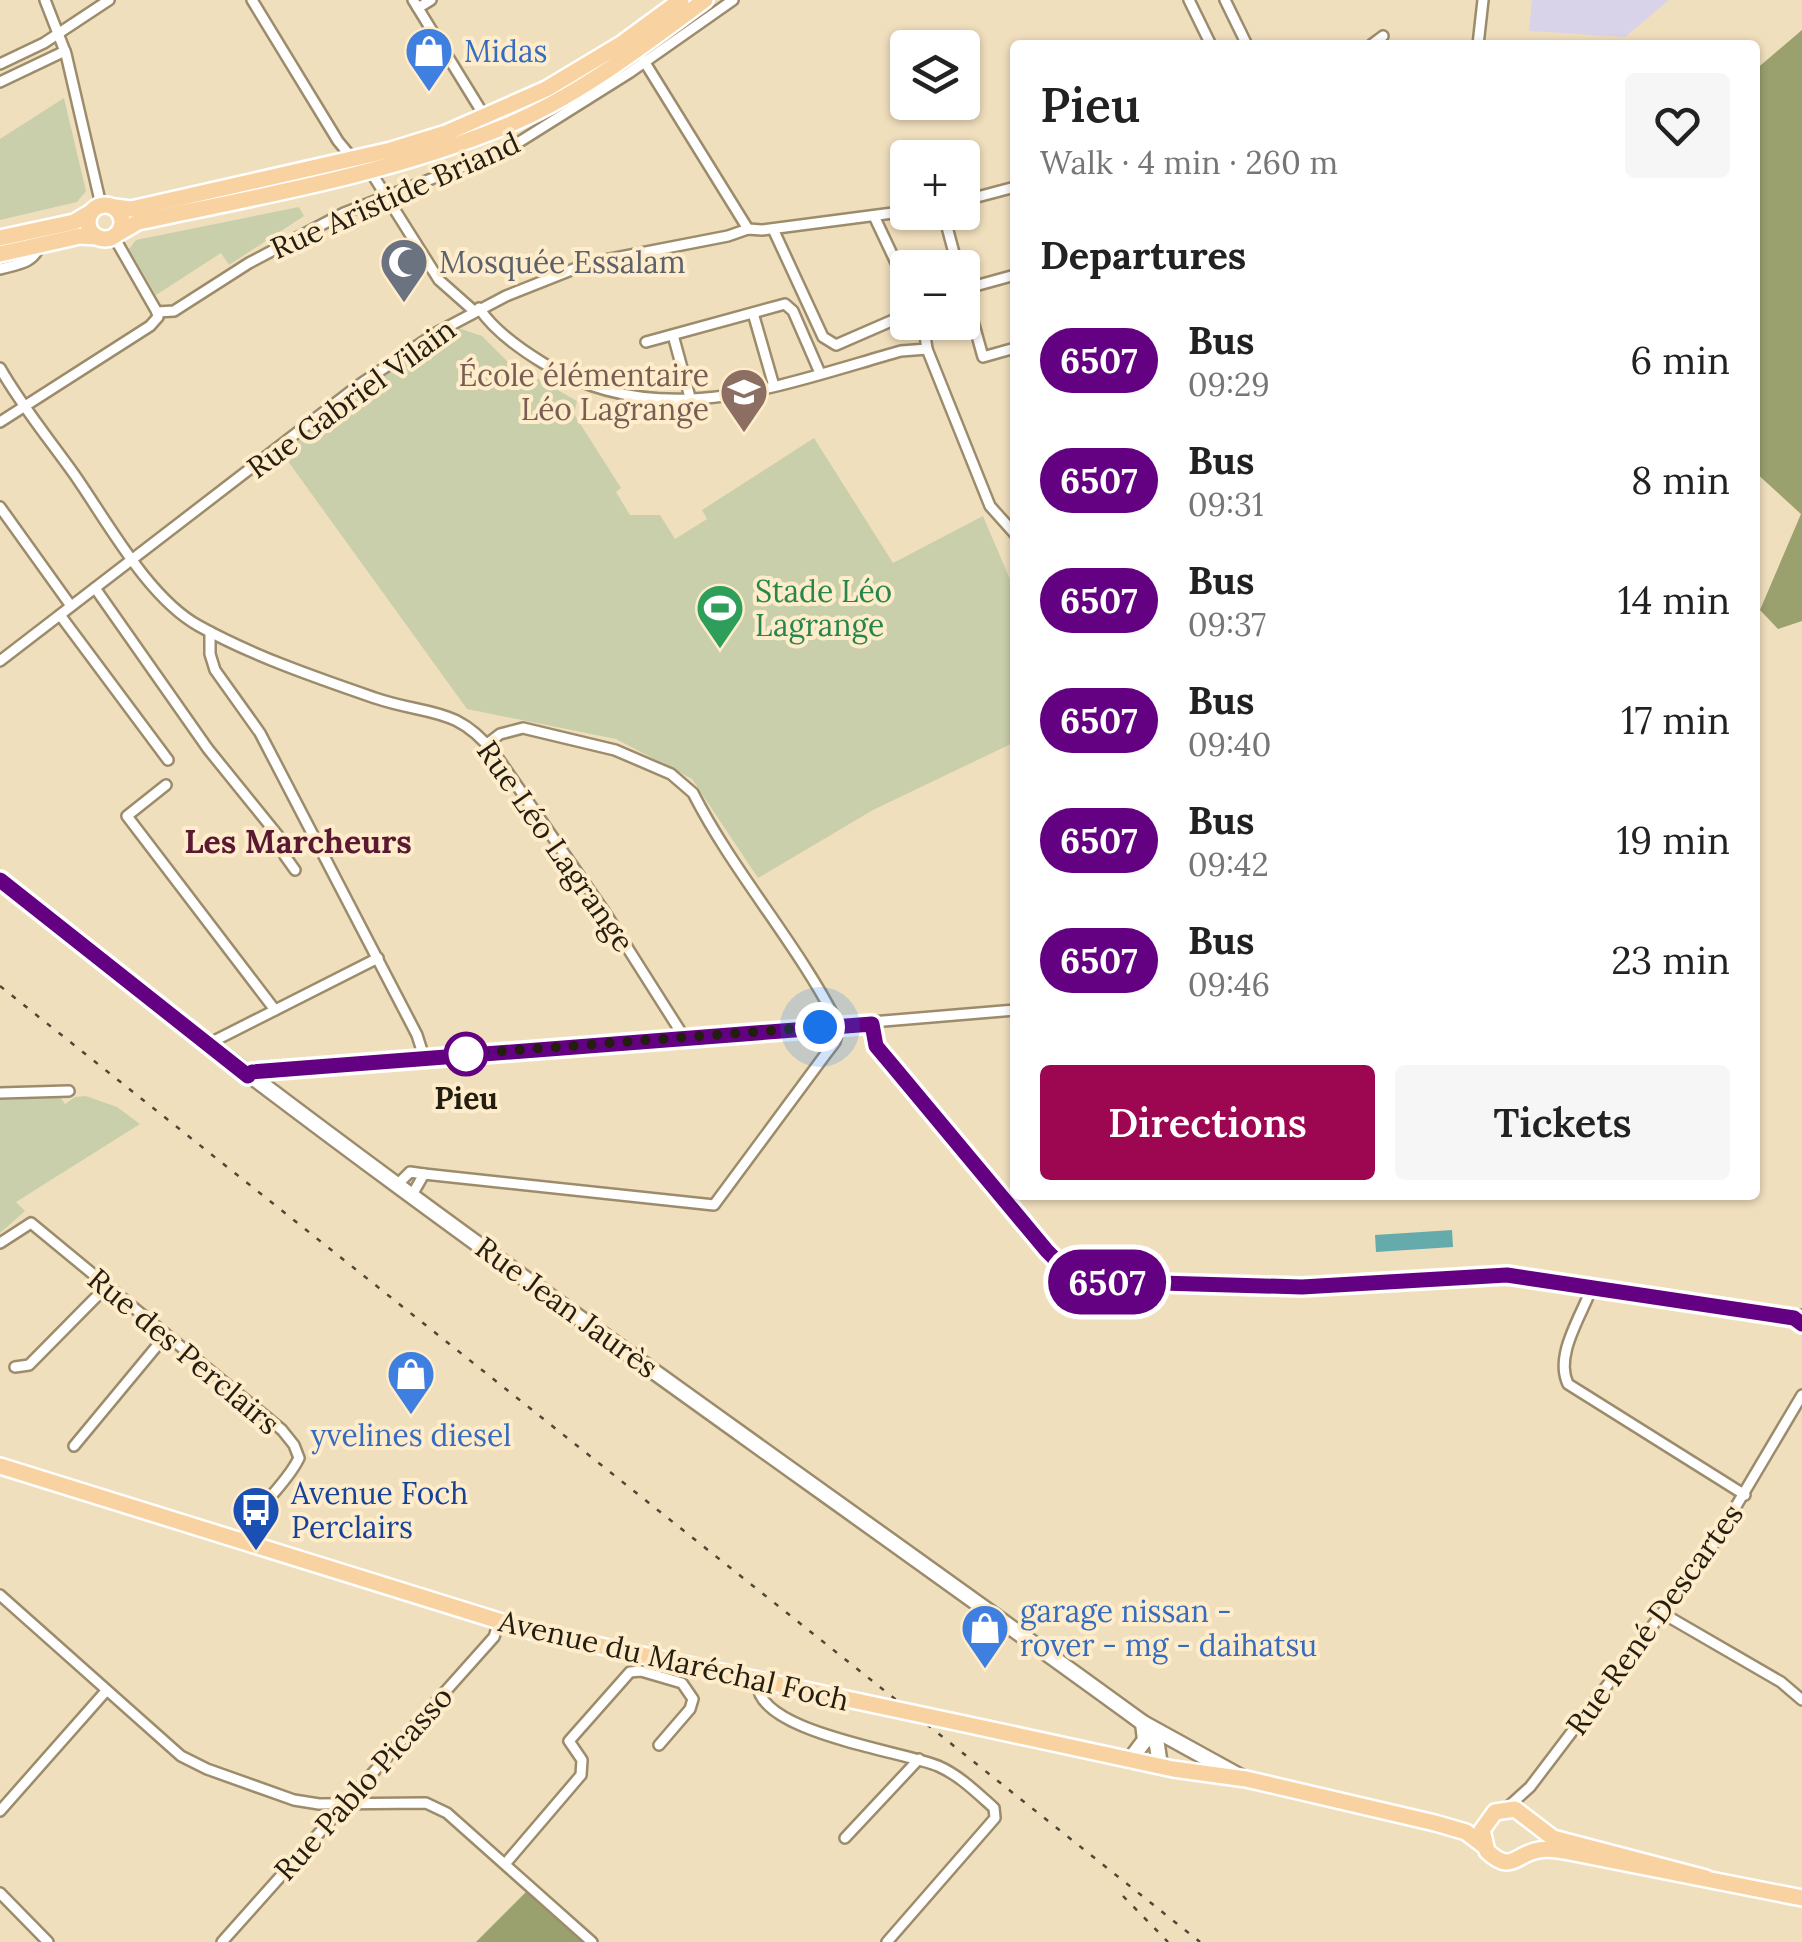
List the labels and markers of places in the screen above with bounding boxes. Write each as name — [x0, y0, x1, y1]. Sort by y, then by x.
shop icon: Midas — [403, 25, 455, 93]
place label: Midas — [464, 32, 547, 70]
mosque icon: Mosquée Essalam — [378, 236, 430, 304]
place label: Mosquée Essalam — [439, 243, 686, 281]
place label: École élémentaire Léo Lagrange — [458, 356, 709, 429]
school or university icon: École élémentaire Léo Lagrange — [718, 366, 770, 434]
place label: Stade Léo Lagrange — [755, 572, 892, 645]
sports icon: Stade Léo Lagrange — [694, 582, 746, 650]
marker: Pieu — [445, 1033, 487, 1075]
place label: Pieu — [434, 1079, 498, 1117]
shop icon: yvelines diesel — [385, 1348, 437, 1416]
place label: yvelines diesel — [311, 1416, 511, 1455]
place label: Avenue Foch Perclairs — [290, 1474, 468, 1546]
bus stop icon: Avenue Foch Perclairs — [230, 1484, 282, 1552]
place label: garage nissan - rover - mg - daihatsu — [1020, 1592, 1317, 1665]
shop icon: garage nissan - rover - mg - daihatsu — [959, 1602, 1011, 1670]

